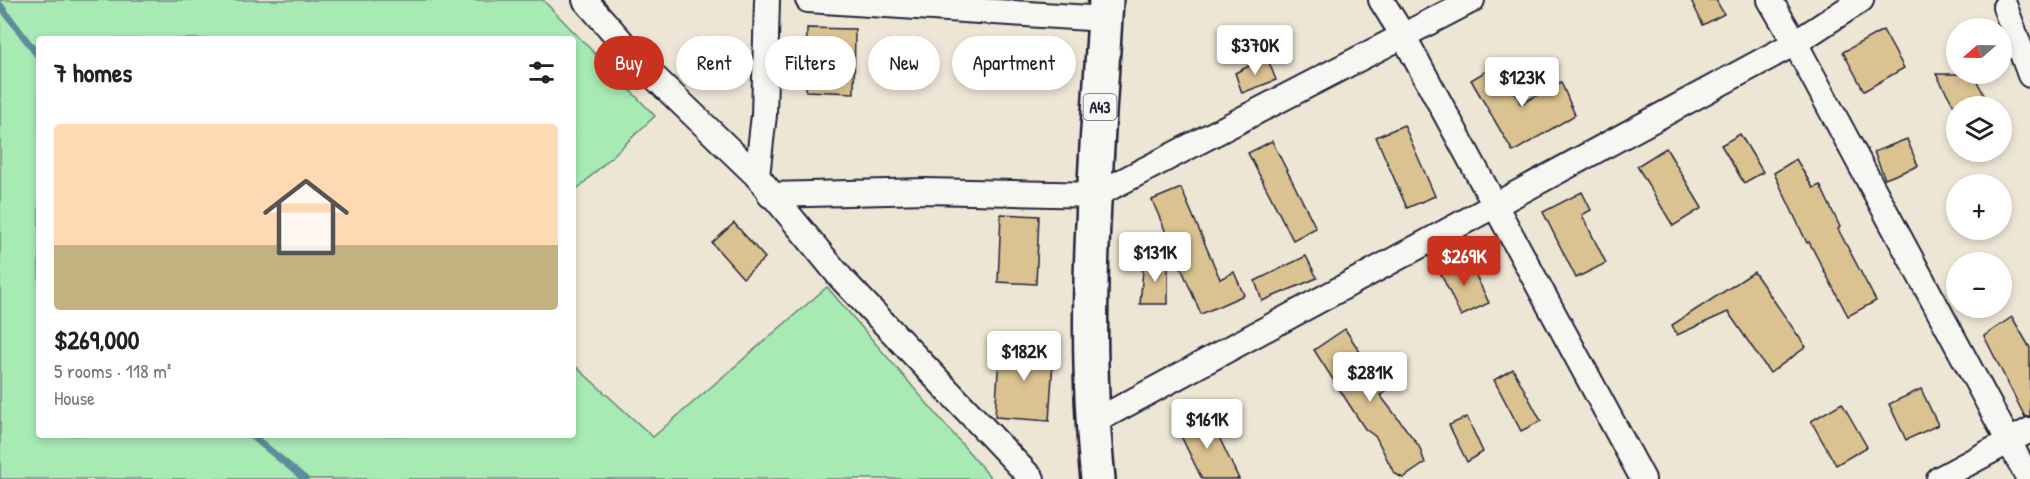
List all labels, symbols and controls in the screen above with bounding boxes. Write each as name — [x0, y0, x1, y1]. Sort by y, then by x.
north arrow — [1946, 18, 2012, 84]
map controls — [1946, 18, 2012, 318]
pin: $370K — [1213, 25, 1297, 76]
text: $370K — [1231, 31, 1279, 58]
chip: Buy — [594, 36, 664, 90]
chip: Rent — [676, 36, 753, 90]
chip: Filters — [765, 36, 856, 90]
chip: New — [868, 36, 940, 90]
chip: Apartment — [952, 36, 1076, 90]
text: 7 homes — [54, 55, 132, 90]
icon: filters — [525, 56, 558, 89]
pin: $123K — [1480, 57, 1564, 108]
text: $123K — [1499, 63, 1545, 90]
road number: A43 — [1084, 94, 1116, 120]
button: layers — [1946, 96, 2012, 162]
icon: home — [252, 163, 360, 271]
button: + — [1946, 174, 2012, 240]
pin: $131K — [1113, 232, 1197, 283]
pin: $269K — [1422, 236, 1506, 287]
text: $131K — [1133, 238, 1177, 265]
text: $269K — [1441, 242, 1487, 269]
button: − — [1946, 252, 2012, 318]
text: $269,000 — [54, 322, 139, 357]
pin: $182K — [982, 331, 1066, 382]
text: $182K — [1001, 337, 1047, 364]
pin: $281K — [1328, 352, 1412, 403]
text: 5 rooms · 118 m² — [54, 357, 171, 384]
text: $281K — [1347, 358, 1393, 385]
text: House — [54, 384, 95, 411]
pin: $161K — [1165, 399, 1249, 450]
text: $161K — [1185, 405, 1229, 432]

